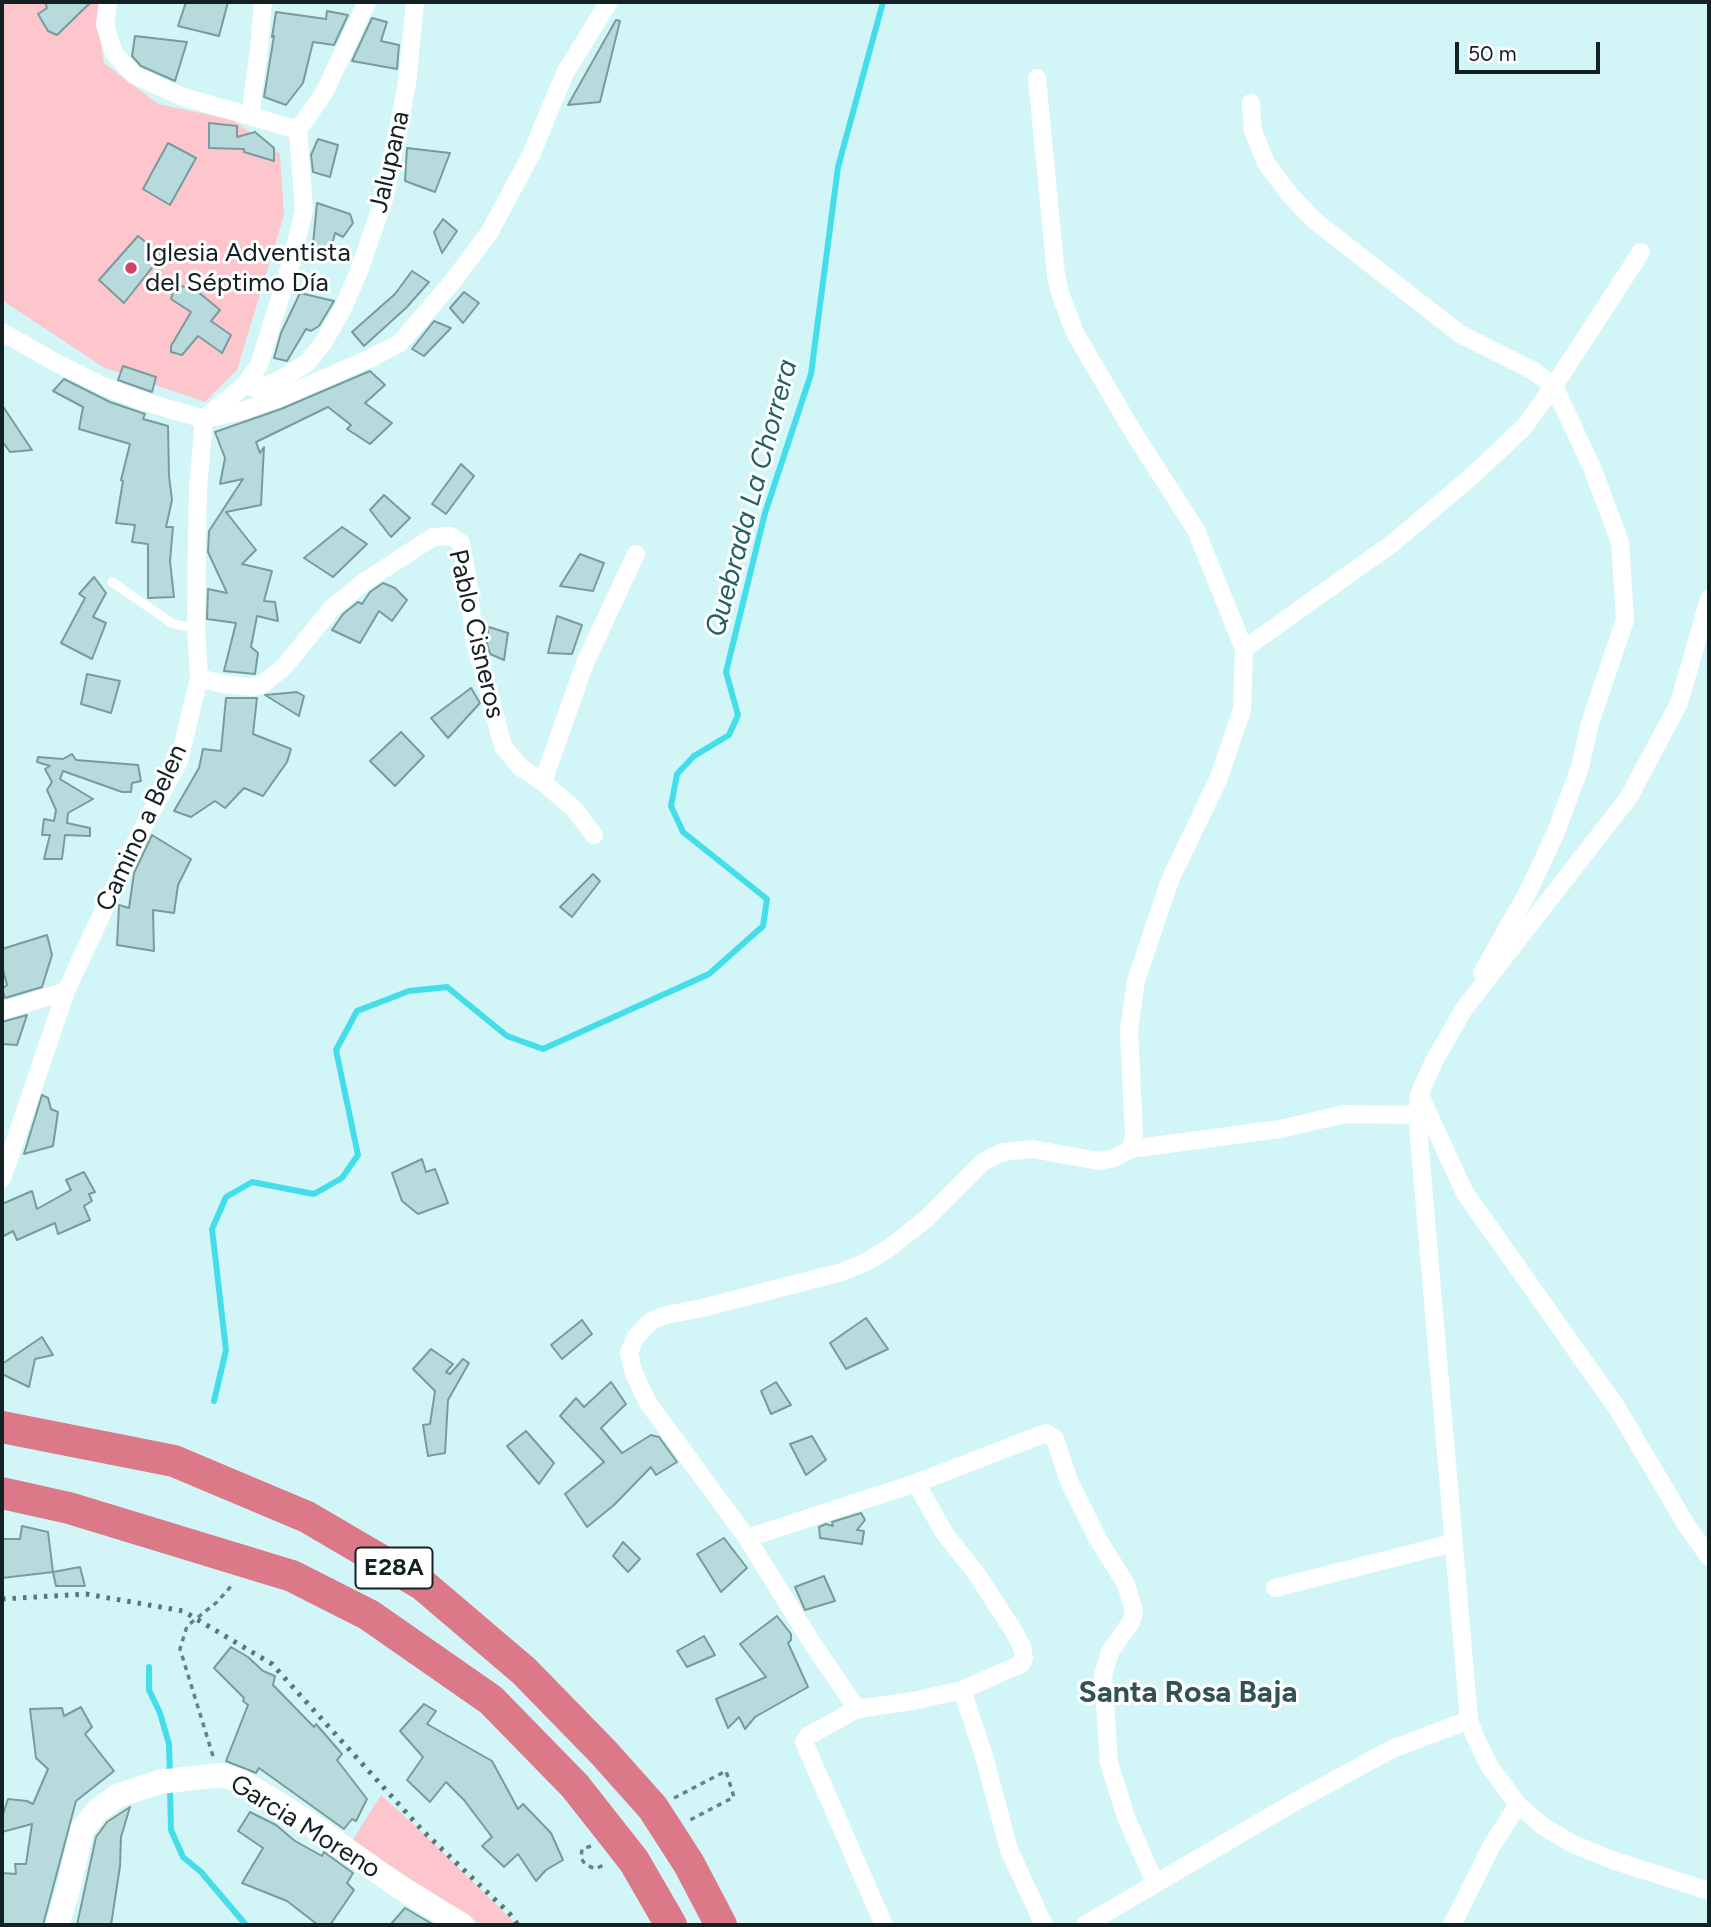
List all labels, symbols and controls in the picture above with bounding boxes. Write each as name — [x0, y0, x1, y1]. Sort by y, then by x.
scale bar — [1459, 28, 1604, 72]
text: 50 m — [1468, 41, 1517, 66]
street label: Jalupana — [363, 108, 417, 216]
place label: Iglesia Adventista del Séptimo Día — [145, 237, 351, 298]
marker: Iglesia Adventista del Séptimo Día — [123, 260, 139, 276]
water label: Quebrada La Chorrera — [699, 356, 805, 640]
street label: Pablo Cisneros — [441, 547, 511, 721]
street label: Camino a Belen — [90, 740, 194, 916]
road number: E28A — [356, 1548, 432, 1588]
district label: Santa Rosa Baja — [1078, 1675, 1298, 1711]
street label: Garcia Moreno — [224, 1768, 386, 1886]

